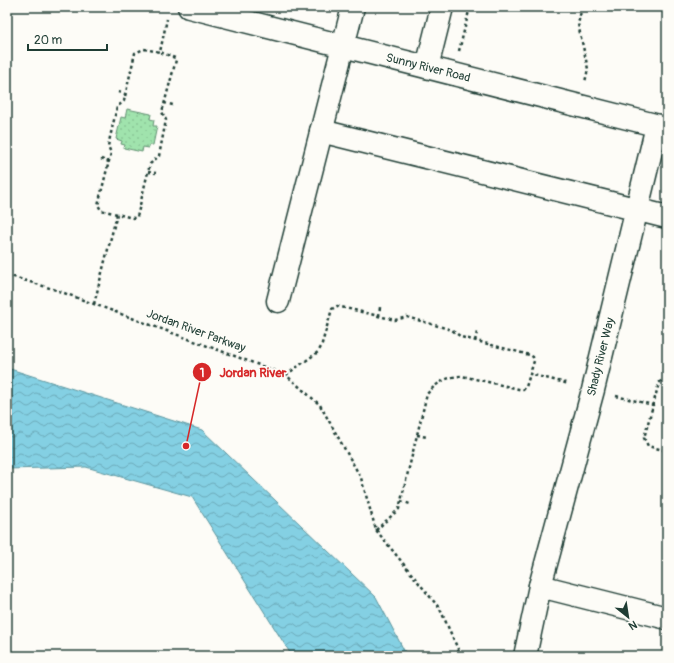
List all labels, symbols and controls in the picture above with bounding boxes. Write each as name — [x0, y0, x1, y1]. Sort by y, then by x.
scale bar — [28, 26, 107, 52]
text: 20 m — [34, 33, 63, 48]
street label: Sunny River Road — [384, 50, 472, 86]
street label: Jordan River Parkway — [144, 306, 248, 356]
street label: Shady River Way — [584, 316, 618, 398]
callout: Jordan River — [192, 360, 295, 385]
text: Jordan River — [220, 365, 287, 381]
text: 1 — [200, 366, 204, 381]
north arrow — [608, 597, 648, 637]
text: N — [626, 618, 639, 633]

